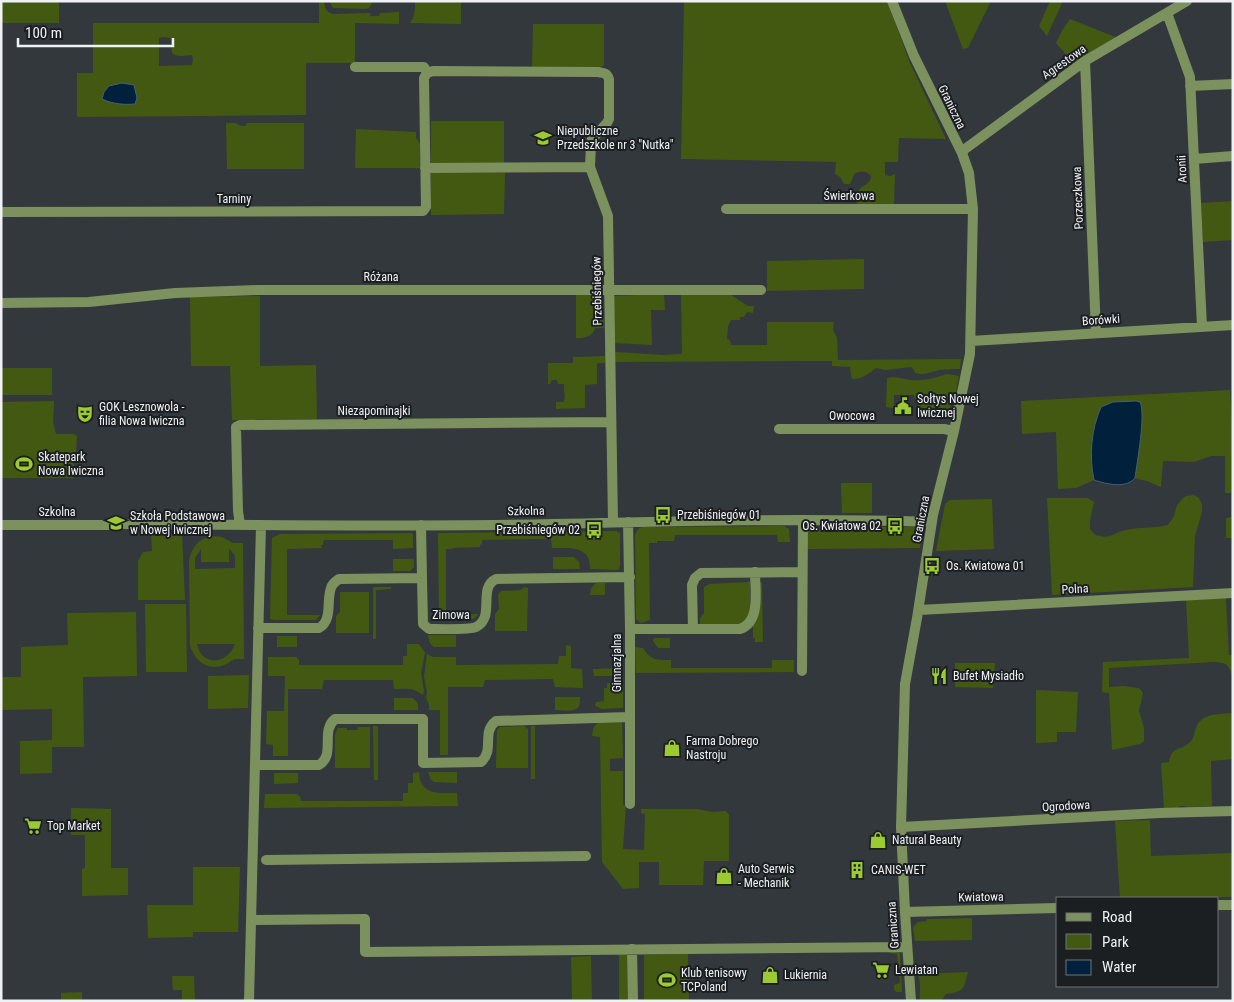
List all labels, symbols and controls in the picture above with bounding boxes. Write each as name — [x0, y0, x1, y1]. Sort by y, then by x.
scale bar — [18, 15, 172, 47]
text: 100 m — [25, 24, 62, 42]
street label: Agrestowa — [1039, 42, 1089, 82]
street label: Graniczna — [935, 83, 969, 132]
place label: Niepubliczne Przedszkole nr 3 "Nutka" — [557, 124, 674, 152]
school or university icon: Niepubliczne Przedszkole nr 3 "Nutka" — [533, 128, 553, 148]
street label: Aronii — [1174, 155, 1190, 183]
street label: Porzeczkowa — [1070, 166, 1086, 230]
street label: Świerkowa — [823, 188, 875, 203]
street label: Tarniny — [217, 192, 251, 206]
street label: Przebiśniegów — [589, 256, 605, 326]
street label: Różana — [364, 270, 399, 284]
street label: Borówki — [1082, 312, 1120, 328]
place label: Sołtys Nowej Iwicznej — [917, 392, 979, 420]
public building icon: Sołtys Nowej Iwicznej — [893, 396, 913, 416]
place label: GOK Lesznowola - filia Nowa Iwiczna — [99, 400, 185, 428]
theatre icon: GOK Lesznowola - filia Nowa Iwiczna — [75, 404, 95, 424]
street label: Niezapominajki — [338, 404, 410, 418]
street label: Owocowa — [829, 409, 875, 423]
place label: Skatepark Nowa Iwiczna — [38, 450, 104, 478]
sports icon: Skatepark Nowa Iwiczna — [14, 454, 34, 474]
street label: Graniczna — [910, 494, 932, 544]
street label: Szkolna — [507, 504, 545, 518]
street label: Szkolna — [38, 505, 76, 519]
bus stop icon: Przebiśniegów 01 — [653, 505, 673, 525]
place label: Przebiśniegów 01 — [677, 508, 761, 522]
place label: Szkoła Podstawowa w Nowej Iwicznej — [130, 509, 225, 537]
school or university icon: Szkoła Podstawowa w Nowej Iwicznej — [106, 513, 126, 533]
bus stop icon: Os. Kwiatowa 02 — [885, 516, 905, 536]
place label: Os. Kwiatowa 02 — [802, 519, 881, 533]
bus stop icon: Przebiśniegów 02 — [584, 520, 604, 540]
place label: Przebiśniegów 02 — [496, 523, 580, 537]
bus stop icon: Os. Kwiatowa 01 — [922, 556, 942, 576]
place label: Os. Kwiatowa 01 — [946, 559, 1025, 573]
street label: Polna — [1061, 581, 1089, 597]
street label: Zimowa — [432, 608, 470, 622]
street label: Gimnazjalna — [610, 634, 624, 692]
restaurant icon: Bufet Mysiadło — [929, 666, 949, 686]
place label: Bufet Mysiadło — [953, 669, 1024, 683]
place label: Farma Dobrego Nastroju — [686, 734, 758, 762]
shop icon: Farma Dobrego Nastroju — [662, 738, 682, 758]
street label: Ogrodowa — [1042, 798, 1091, 814]
supermarket icon: Top Market — [23, 816, 43, 836]
place label: Top Market — [47, 819, 101, 833]
shop icon: Natural Beauty — [868, 830, 888, 850]
place label: Natural Beauty — [892, 833, 962, 847]
building icon: CANIS-WET — [847, 860, 867, 880]
place label: Auto Serwis - Mechanik — [738, 862, 795, 890]
place label: CANIS-WET — [871, 863, 926, 877]
shop icon: Auto Serwis - Mechanik — [714, 866, 734, 886]
street label: Kwiatowa — [958, 890, 1004, 904]
legend — [1056, 897, 1219, 987]
street label: Graniczna — [884, 901, 902, 949]
text: Road — [1102, 908, 1132, 926]
text: Park — [1102, 933, 1129, 951]
text: Water — [1102, 958, 1137, 976]
supermarket icon: Lewiatan — [871, 960, 891, 980]
place label: Lewiatan — [895, 963, 938, 977]
shop icon: Lukiernia — [760, 965, 780, 985]
place label: Klub tenisowy TCPoland — [681, 966, 747, 994]
place label: Lukiernia — [784, 968, 827, 982]
sports icon: Klub tenisowy TCPoland — [657, 970, 677, 990]

